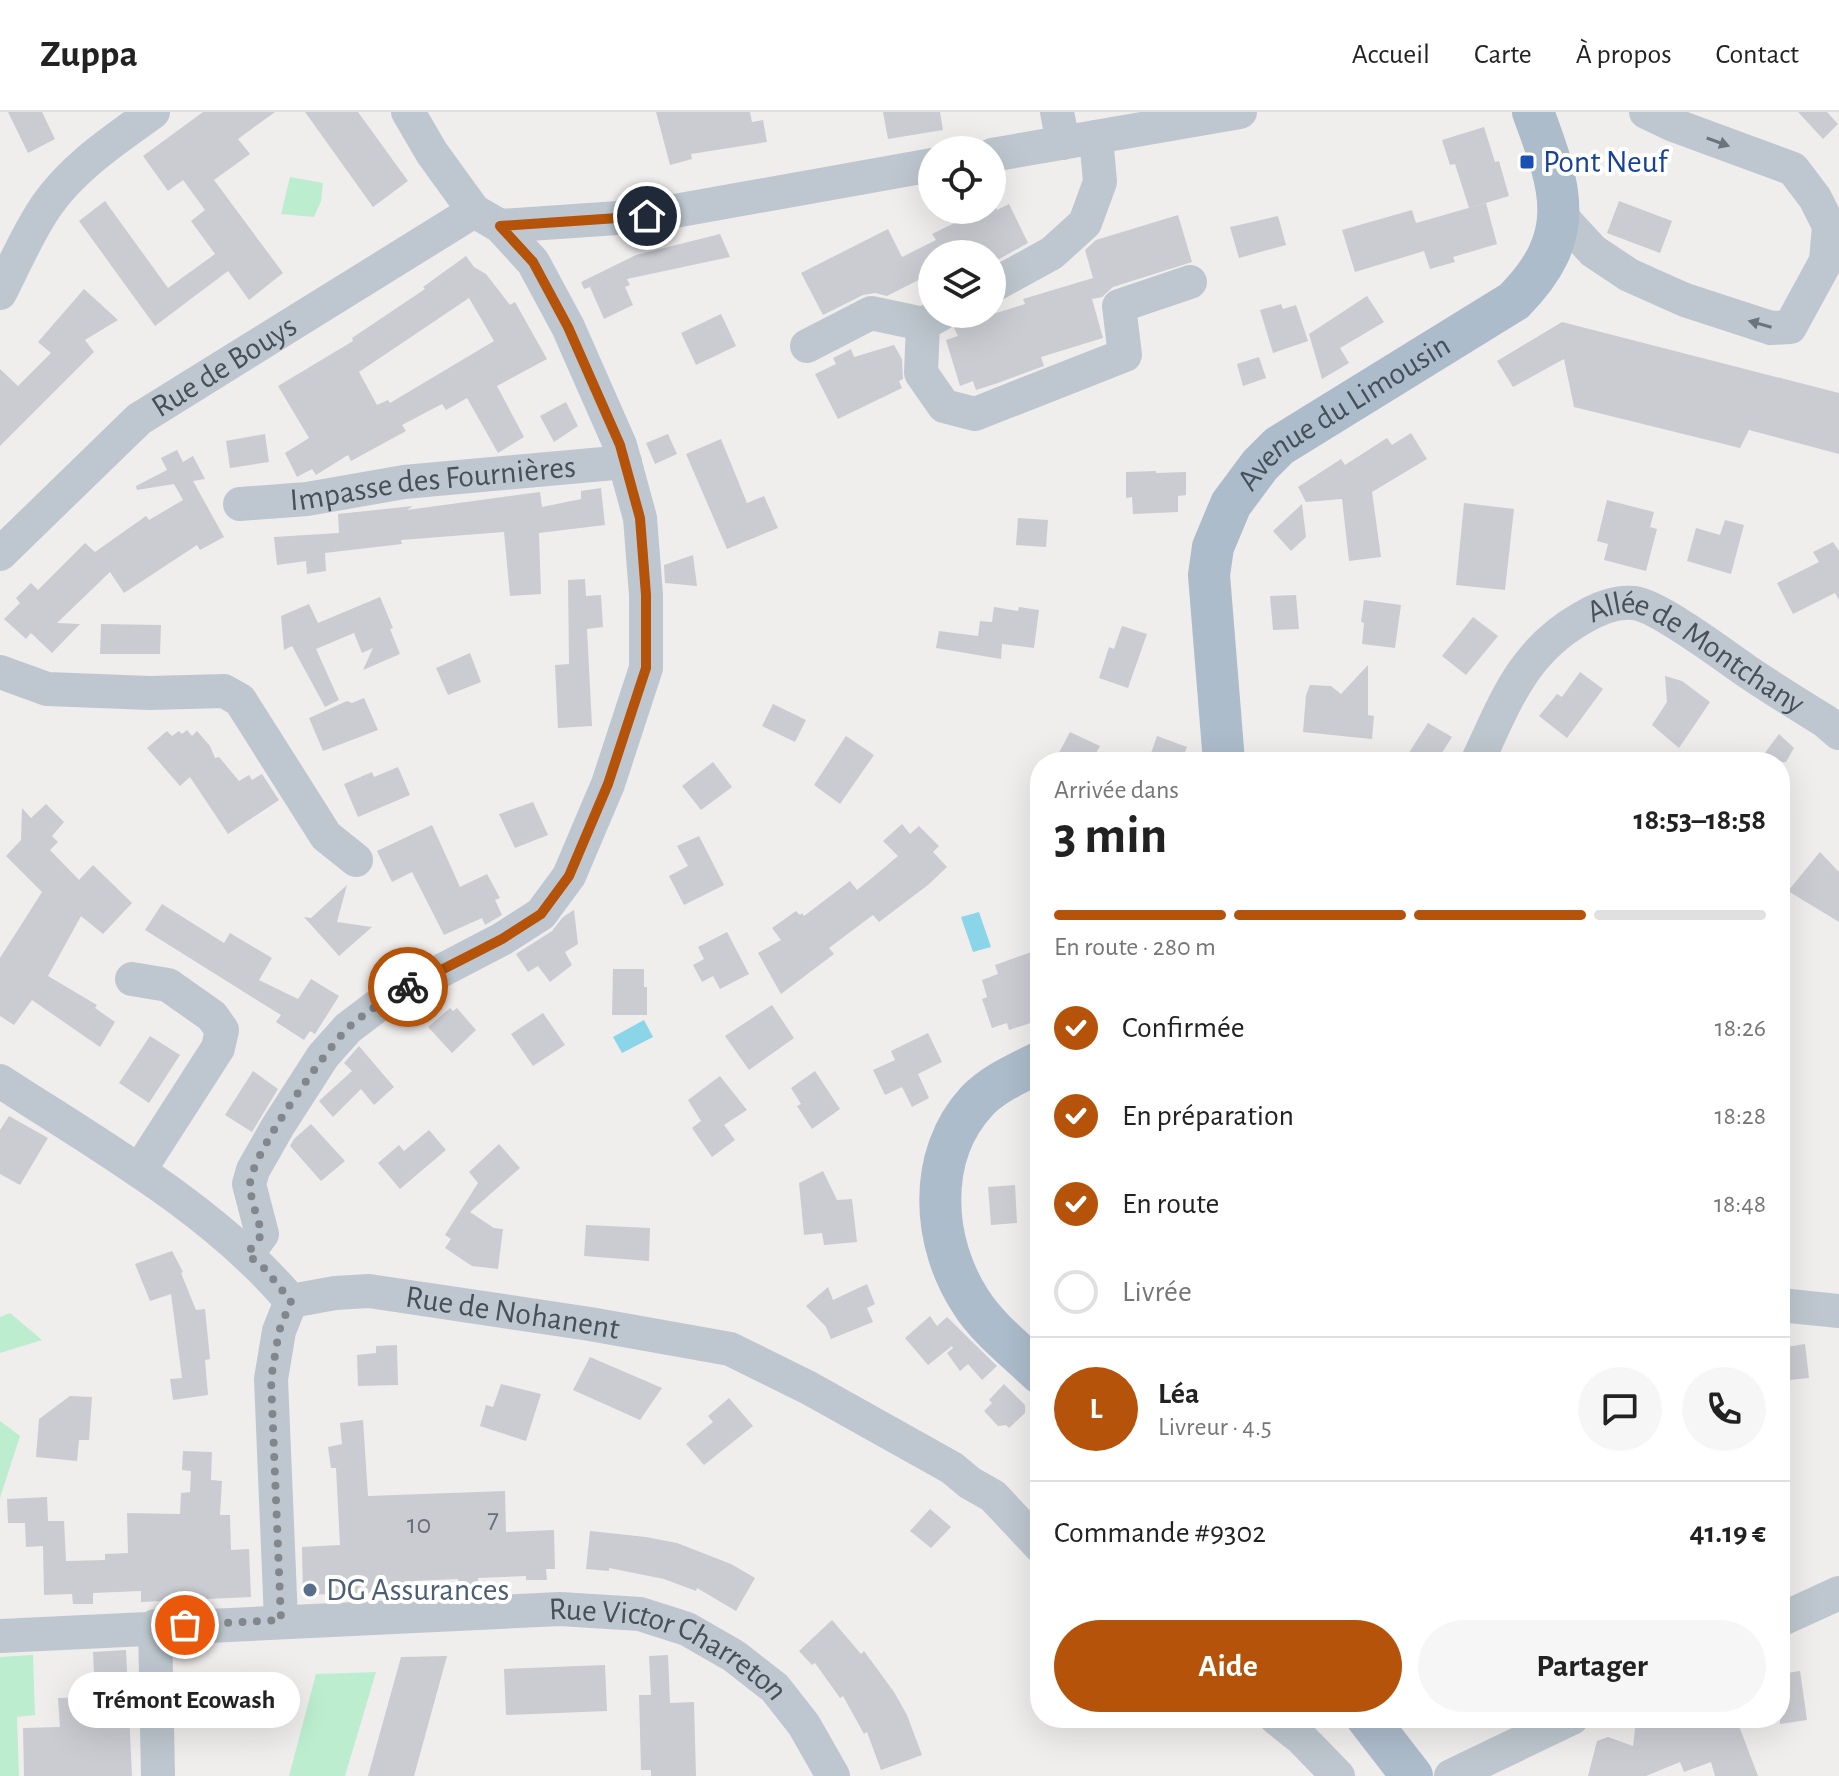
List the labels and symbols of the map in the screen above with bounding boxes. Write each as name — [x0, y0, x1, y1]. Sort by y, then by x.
one-way arrow — [1706, 136, 1730, 149]
place label: Pont Neuf — [1543, 146, 1670, 178]
marker: Pont Neuf — [1518, 153, 1536, 171]
pin — [613, 182, 681, 250]
street label: Rue de Bouys — [146, 309, 302, 423]
one-way arrow — [1748, 317, 1772, 330]
street label: Avenue du Limousin — [1231, 328, 1456, 496]
street label: Impasse des Fournières — [289, 451, 577, 516]
street label: Allée de Montchany — [1582, 587, 1810, 720]
courier — [368, 947, 448, 1027]
street label: Rue de Nohanent — [403, 1281, 622, 1345]
house number: 7 — [487, 1505, 499, 1533]
house number: 10 — [407, 1511, 431, 1539]
place label: DG Assurances — [326, 1574, 509, 1606]
marker: DG Assurances — [301, 1581, 319, 1599]
pin — [151, 1591, 219, 1659]
street label: Rue Victor Charreton — [548, 1593, 794, 1706]
callout: Trémont Ecowash — [69, 1673, 301, 1729]

